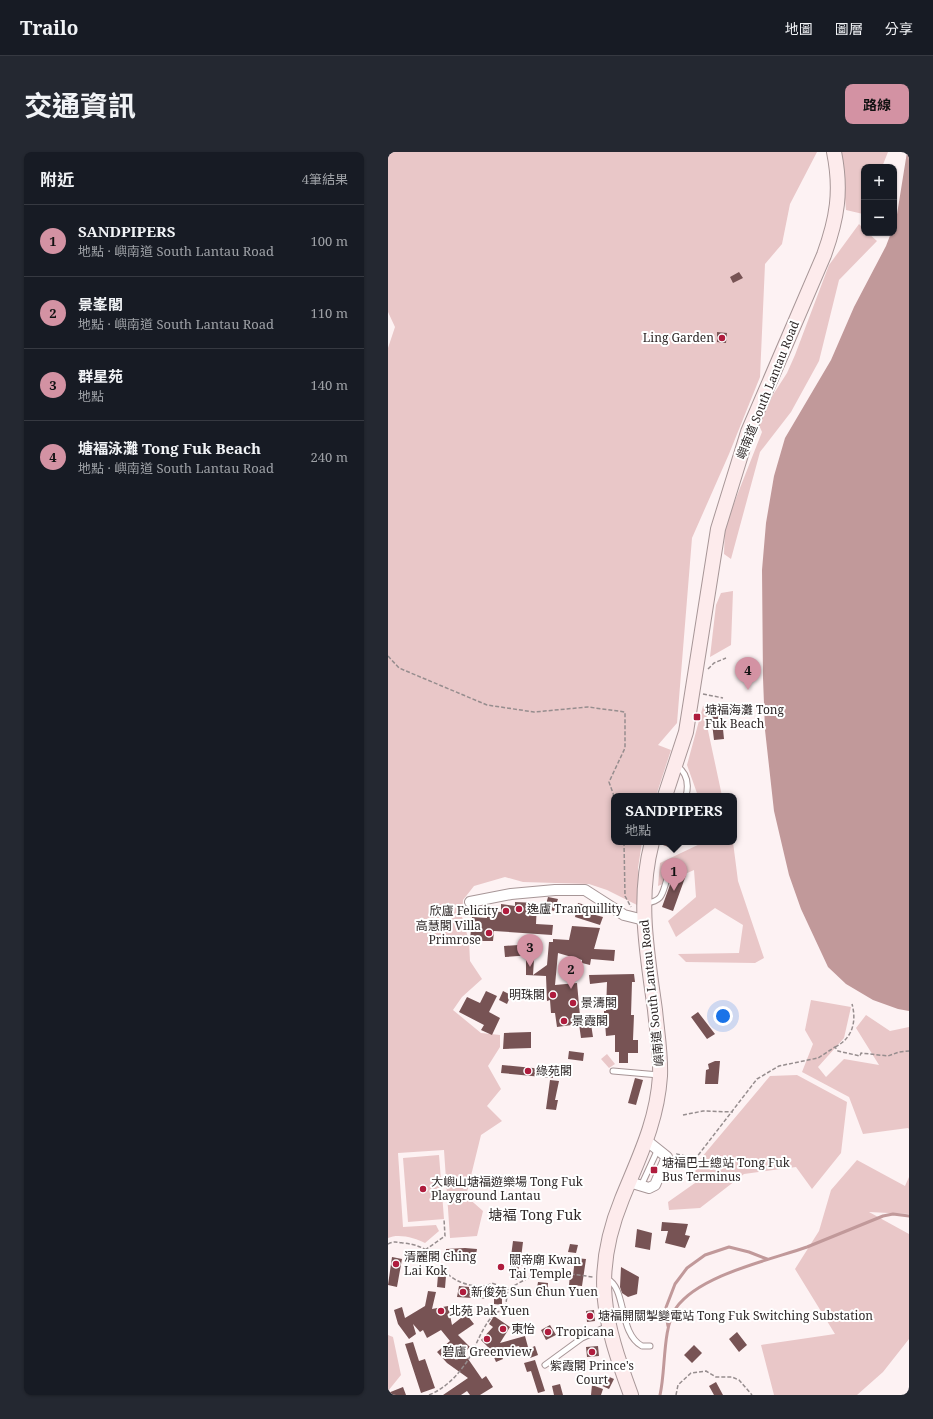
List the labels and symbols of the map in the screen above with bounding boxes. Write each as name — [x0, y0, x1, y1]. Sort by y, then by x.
street label: 嶼南道 South Lantau Road — [732, 318, 803, 462]
place label: Ling Garden — [643, 329, 714, 346]
marker: Ling Garden — [717, 333, 727, 343]
pin: 4 — [735, 657, 761, 690]
place label: 塘福海灘 Tong Fuk Beach — [705, 701, 785, 732]
marker: 塘福海灘 Tong Fuk Beach — [692, 712, 702, 722]
pin: 1 — [661, 858, 687, 891]
place label: 逸廬 Tranquillity — [527, 900, 623, 917]
place label: 欣廬 Felicity — [430, 902, 498, 919]
marker: 逸廬 Tranquillity — [514, 904, 524, 914]
marker: 欣廬 Felicity — [501, 906, 511, 916]
place label: 高慧閣 Villa Primrose — [416, 917, 481, 948]
street label: 嶼南道 South Lantau Road — [635, 918, 668, 1067]
marker: 高慧閣 Villa Primrose — [484, 928, 494, 938]
pin: 3 — [517, 934, 543, 967]
pin: 2 — [558, 956, 584, 989]
place label: 明珠閣 — [509, 986, 545, 1003]
marker: 明珠閣 — [548, 990, 558, 1000]
place label: 景濤閣 — [581, 994, 617, 1011]
marker: 景濤閣 — [568, 998, 578, 1008]
your location — [713, 1006, 733, 1026]
place label: 景霞閣 — [572, 1012, 608, 1029]
marker: 景霞閣 — [559, 1016, 569, 1026]
place label: 綠苑閣 — [536, 1062, 572, 1079]
marker: 綠苑閣 — [523, 1066, 533, 1076]
place label: 塘福巴士總站 Tong Fuk Bus Terminus — [662, 1154, 791, 1185]
marker: 塘福巴士總站 Tong Fuk Bus Terminus — [649, 1165, 659, 1175]
place label: 大嶼山塘福遊樂場 Tong Fuk Playground Lantau — [431, 1173, 584, 1204]
marker: 大嶼山塘福遊樂場 Tong Fuk Playground Lantau — [418, 1184, 428, 1194]
district label: 塘褔 Tong Fuk — [488, 1205, 582, 1224]
place label: 清麗閣 Ching Lai Kok — [404, 1248, 477, 1279]
place label: 關帝廟 Kwan Tai Temple — [509, 1251, 581, 1282]
marker: 清麗閣 Ching Lai Kok — [391, 1259, 401, 1269]
marker: 關帝廟 Kwan Tai Temple — [496, 1262, 506, 1272]
place label: 新俊苑 Sun Chun Yuen — [471, 1283, 598, 1300]
marker: 新俊苑 Sun Chun Yuen — [458, 1287, 468, 1297]
place label: 北苑 Pak Yuen — [449, 1302, 530, 1319]
marker: 北苑 Pak Yuen — [436, 1306, 446, 1316]
place label: 塘福開關掣變電站 Tong Fuk Switching Substation — [598, 1307, 873, 1324]
marker: 塘福開關掣變電站 Tong Fuk Switching Substation — [585, 1311, 595, 1321]
place label: 東怡 — [511, 1320, 535, 1337]
place label: Tropicana — [556, 1323, 615, 1340]
marker: 東怡 — [498, 1324, 508, 1334]
marker: Tropicana — [543, 1327, 553, 1337]
marker: 碧廬 Greenview — [482, 1334, 492, 1344]
place label: 碧廬 Greenview — [442, 1343, 532, 1360]
marker: 紫霞閣 Prince's Court — [587, 1347, 597, 1357]
place label: 紫霞閣 Prince's Court — [550, 1357, 634, 1388]

